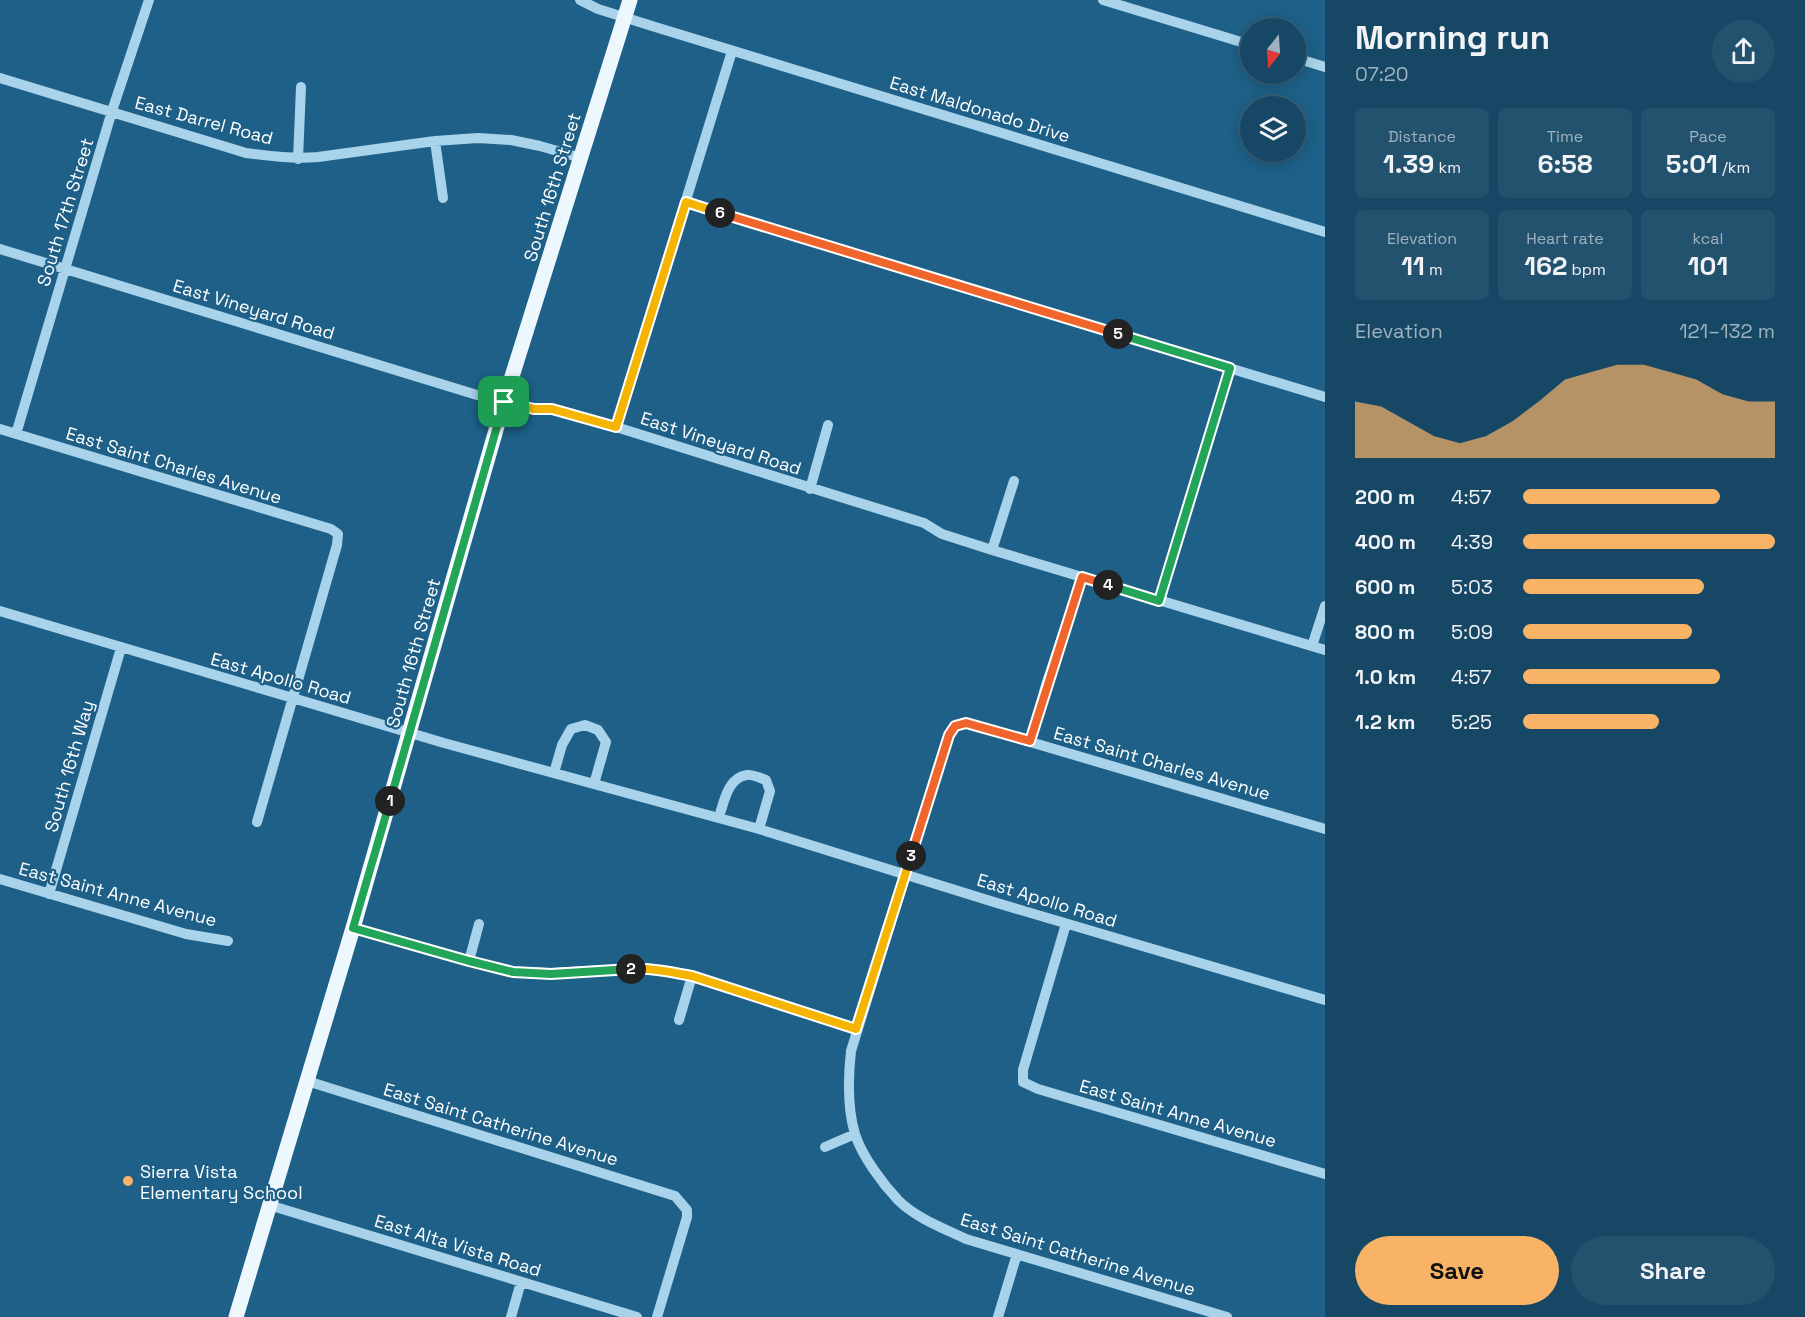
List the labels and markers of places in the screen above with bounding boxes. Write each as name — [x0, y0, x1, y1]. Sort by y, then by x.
pin: 6 — [705, 198, 735, 228]
pin: 5 — [1103, 319, 1133, 349]
pin — [478, 376, 529, 427]
pin: 4 — [1093, 570, 1123, 600]
pin: 1 — [375, 786, 405, 816]
pin: 3 — [896, 841, 926, 871]
pin: 2 — [616, 954, 646, 984]
place label: Sierra Vista Elementary School — [140, 1160, 303, 1204]
marker: Sierra Vista Elementary School — [121, 1174, 135, 1188]

